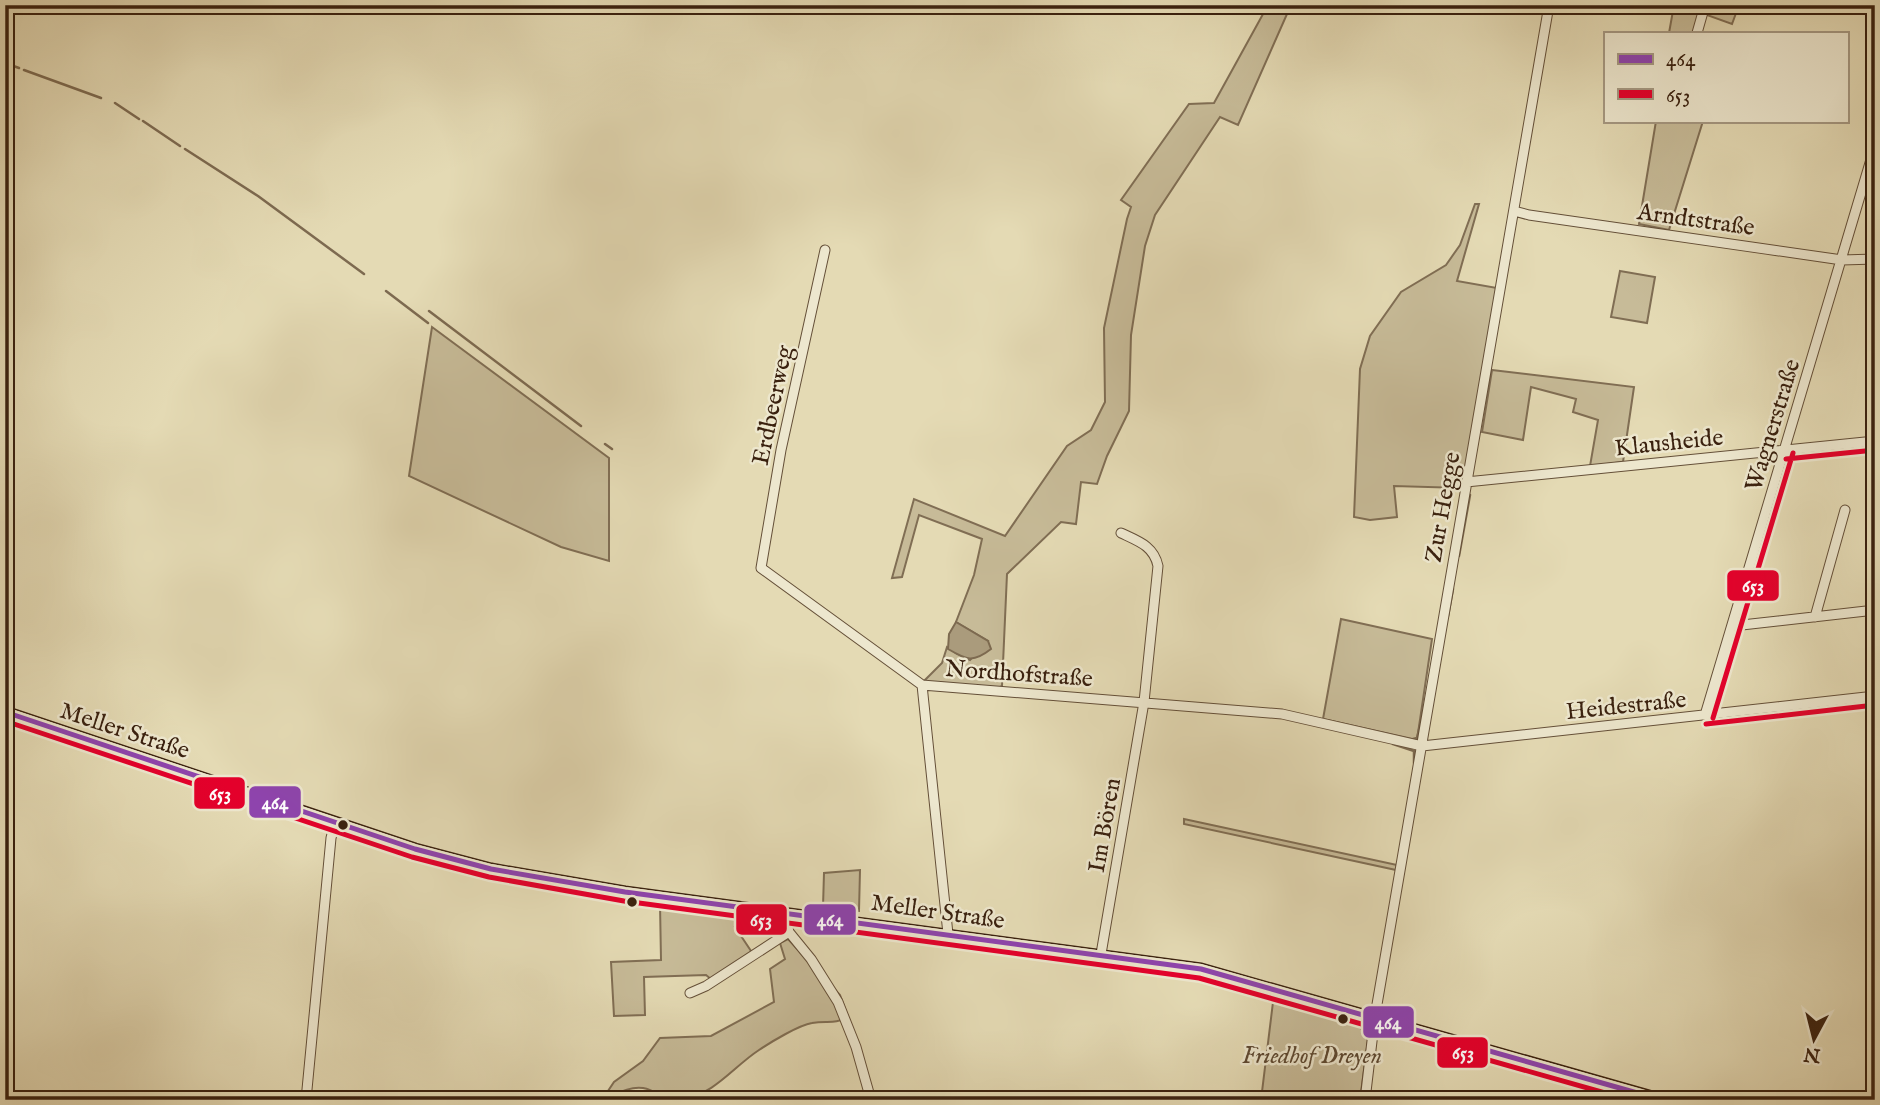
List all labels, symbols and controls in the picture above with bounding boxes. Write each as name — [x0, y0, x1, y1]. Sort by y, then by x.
legend — [1604, 32, 1848, 122]
text: 464 — [1666, 47, 1696, 74]
text: 653 — [1666, 83, 1690, 110]
street label: Arndtstraße — [1634, 197, 1756, 244]
street label: Erdbeerweg — [746, 342, 801, 468]
street label: Wagnerstraße — [1739, 356, 1808, 495]
street label: Klausheide — [1613, 422, 1725, 465]
street label: Zur Hegge — [1419, 450, 1468, 565]
line badge: 653 — [1726, 569, 1780, 602]
text: 653 — [1742, 575, 1764, 599]
street label: Nordhofstraße — [944, 654, 1094, 695]
street label: Heidestraße — [1565, 685, 1688, 728]
street label: Meller Straße — [56, 696, 193, 767]
street label: Im Bören — [1082, 775, 1129, 875]
line badge: 653 — [193, 776, 246, 810]
text: 653 — [209, 783, 231, 807]
line badge: 464 — [248, 785, 302, 819]
text: 464 — [262, 792, 289, 816]
unlabelled marker — [336, 818, 350, 832]
street label: Meller Straße — [869, 888, 1007, 937]
unlabelled marker — [625, 895, 639, 909]
line badge: 653 — [735, 903, 788, 936]
line badge: 464 — [803, 903, 857, 936]
text: 653 — [750, 909, 772, 933]
text: 464 — [817, 909, 844, 933]
north arrow — [1778, 1004, 1848, 1074]
line badge: 464 — [1362, 1005, 1415, 1039]
unlabelled marker — [1336, 1012, 1350, 1026]
text: 464 — [1375, 1012, 1402, 1036]
line badge: 653 — [1436, 1036, 1489, 1069]
park label: Friedhof Dreyen — [1242, 1041, 1382, 1072]
text: N — [1802, 1041, 1823, 1067]
text: 653 — [1452, 1042, 1474, 1066]

